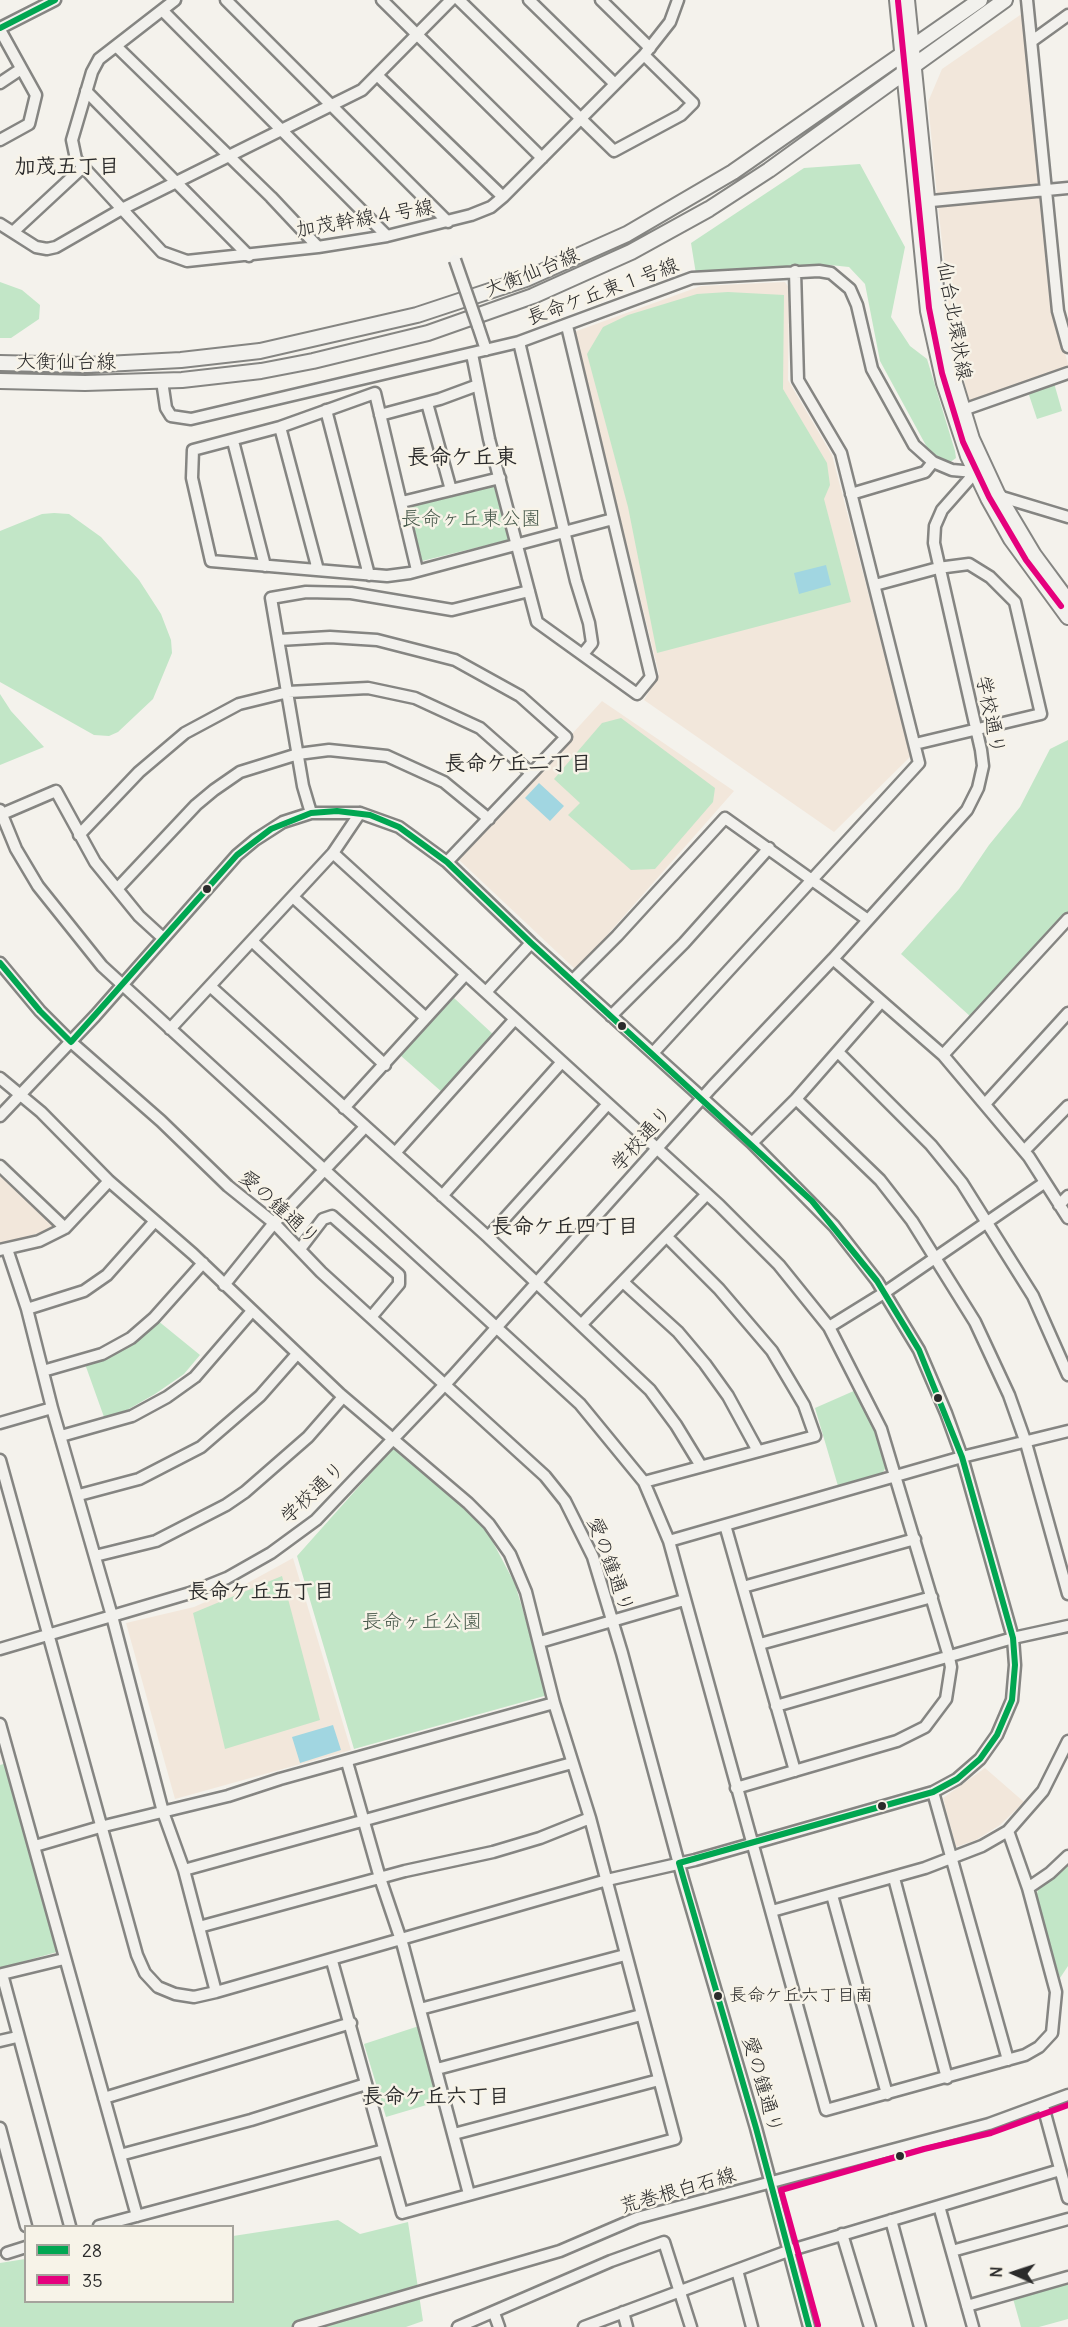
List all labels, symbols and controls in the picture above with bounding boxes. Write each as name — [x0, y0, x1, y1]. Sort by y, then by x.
district label: 加茂五丁目 — [15, 154, 119, 180]
street label: 加茂幹線４号線 — [294, 195, 436, 243]
street label: 大衡仙台線 — [481, 243, 583, 303]
street label: 長命ケ丘東１号線 — [524, 253, 682, 331]
street label: 仙台北環状線 — [932, 260, 976, 382]
street label: 大衡仙台線 — [16, 350, 116, 374]
district label: 長命ケ丘東 — [407, 445, 517, 471]
park label: 長命ヶ丘東公園 — [401, 507, 541, 531]
street label: 学校通り — [971, 673, 1009, 757]
district label: 長命ケ丘二丁目 — [445, 751, 591, 777]
unlabelled marker — [201, 883, 213, 895]
unlabelled marker — [616, 1020, 628, 1032]
street label: 学校通り — [606, 1101, 678, 1177]
street label: 愛の鐘通り — [234, 1166, 324, 1250]
district label: 長命ケ丘四丁目 — [492, 1214, 638, 1240]
unlabelled marker — [932, 1392, 944, 1404]
street label: 学校通り — [276, 1457, 350, 1529]
street label: 愛の鐘通り — [582, 1514, 638, 1616]
district label: 長命ケ丘五丁目 — [188, 1579, 334, 1605]
park label: 長命ヶ丘公園 — [362, 1610, 482, 1634]
unlabelled marker — [876, 1800, 888, 1812]
place label: 長命ケ丘六丁目南 — [729, 1985, 873, 2007]
marker: 長命ケ丘六丁目南 — [712, 1990, 724, 2002]
street label: 愛の鐘通り — [737, 2034, 787, 2136]
district label: 長命ケ丘六丁目 — [363, 2084, 509, 2110]
unlabelled marker — [894, 2150, 906, 2162]
street label: 荒巻根白石線 — [617, 2163, 739, 2219]
legend — [24, 2225, 234, 2303]
text: 28 — [82, 2239, 102, 2262]
north arrow — [984, 2243, 1044, 2303]
text: N — [986, 2266, 1006, 2278]
text: 35 — [82, 2269, 103, 2292]

